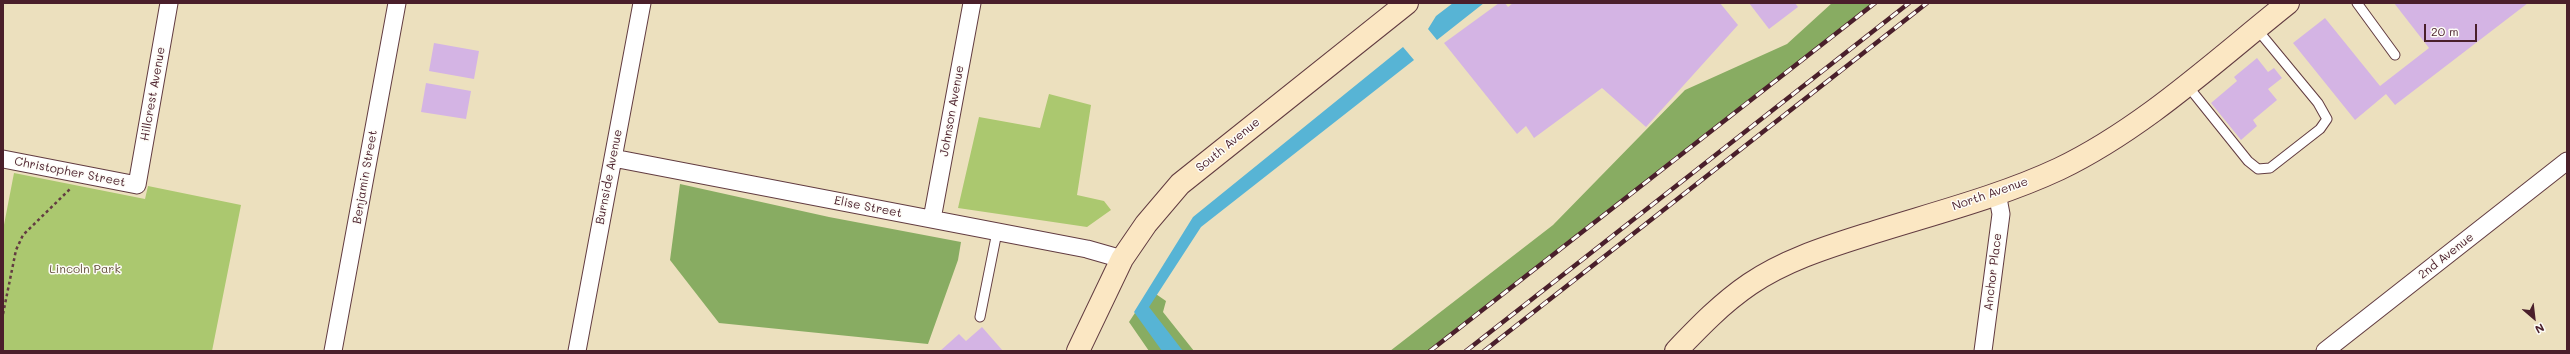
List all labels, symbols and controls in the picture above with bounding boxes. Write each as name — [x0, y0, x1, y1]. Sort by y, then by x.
scale bar — [2426, 16, 2479, 42]
text: 20 m — [2431, 23, 2459, 39]
street label: Hillcrest Avenue — [138, 46, 168, 142]
street label: Johnson Avenue — [937, 64, 967, 158]
street label: South Avenue — [1193, 115, 1263, 175]
street label: Burnside Avenue — [593, 128, 625, 226]
street label: Benjamin Street — [350, 129, 380, 225]
street label: Christopher Street — [13, 154, 127, 190]
street label: North Avenue — [1950, 174, 2030, 214]
street label: Elise Street — [833, 193, 903, 221]
street label: 2nd Avenue — [2415, 230, 2477, 282]
street label: Anchor Place — [1981, 232, 2005, 312]
park label: Lincoln Park — [49, 262, 121, 276]
north arrow — [2514, 298, 2554, 338]
text: N — [2533, 320, 2547, 338]

